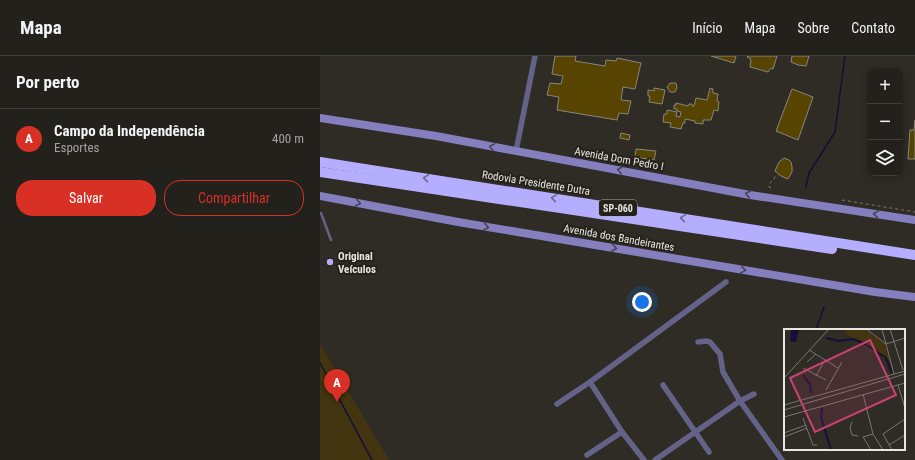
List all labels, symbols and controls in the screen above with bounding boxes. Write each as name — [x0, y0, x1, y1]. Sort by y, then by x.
text: Mapa — [20, 16, 62, 39]
text: Início — [692, 20, 723, 36]
text: Mapa — [745, 20, 775, 36]
text: Sobre — [797, 20, 829, 36]
text: Contato — [851, 20, 895, 36]
map controls — [867, 68, 903, 176]
button: + — [867, 68, 903, 104]
text: Por perto — [16, 72, 80, 92]
button: − — [867, 104, 903, 140]
text: Campo da Independência — [54, 122, 205, 140]
text: A — [25, 131, 33, 146]
text: 400 m — [272, 131, 304, 146]
text: Esportes — [54, 140, 99, 155]
button: layers — [867, 140, 903, 176]
one-way arrow — [489, 143, 495, 151]
street label: Avenida Dom Pedro I — [573, 145, 665, 173]
one-way arrow — [617, 167, 623, 175]
street label: Rodovia Presidente Dutra — [481, 168, 591, 198]
one-way arrow — [423, 174, 429, 183]
button: Salvar — [16, 180, 156, 216]
button: Compartilhar — [164, 180, 304, 216]
one-way arrow — [745, 190, 751, 199]
one-way arrow — [551, 194, 558, 203]
one-way arrow — [355, 198, 362, 207]
road number: SP-060 — [599, 200, 637, 216]
one-way arrow — [873, 210, 879, 219]
one-way arrow — [680, 214, 686, 223]
one-way arrow — [483, 222, 489, 231]
street label: Avenida dos Bandeirantes — [563, 222, 675, 254]
one-way arrow — [611, 244, 617, 252]
place label: Original Veículos — [338, 250, 376, 276]
marker: Original Veículos — [325, 257, 335, 267]
one-way arrow — [739, 265, 746, 274]
your location — [632, 292, 652, 312]
inset map — [784, 329, 905, 450]
pin: A — [324, 369, 350, 402]

